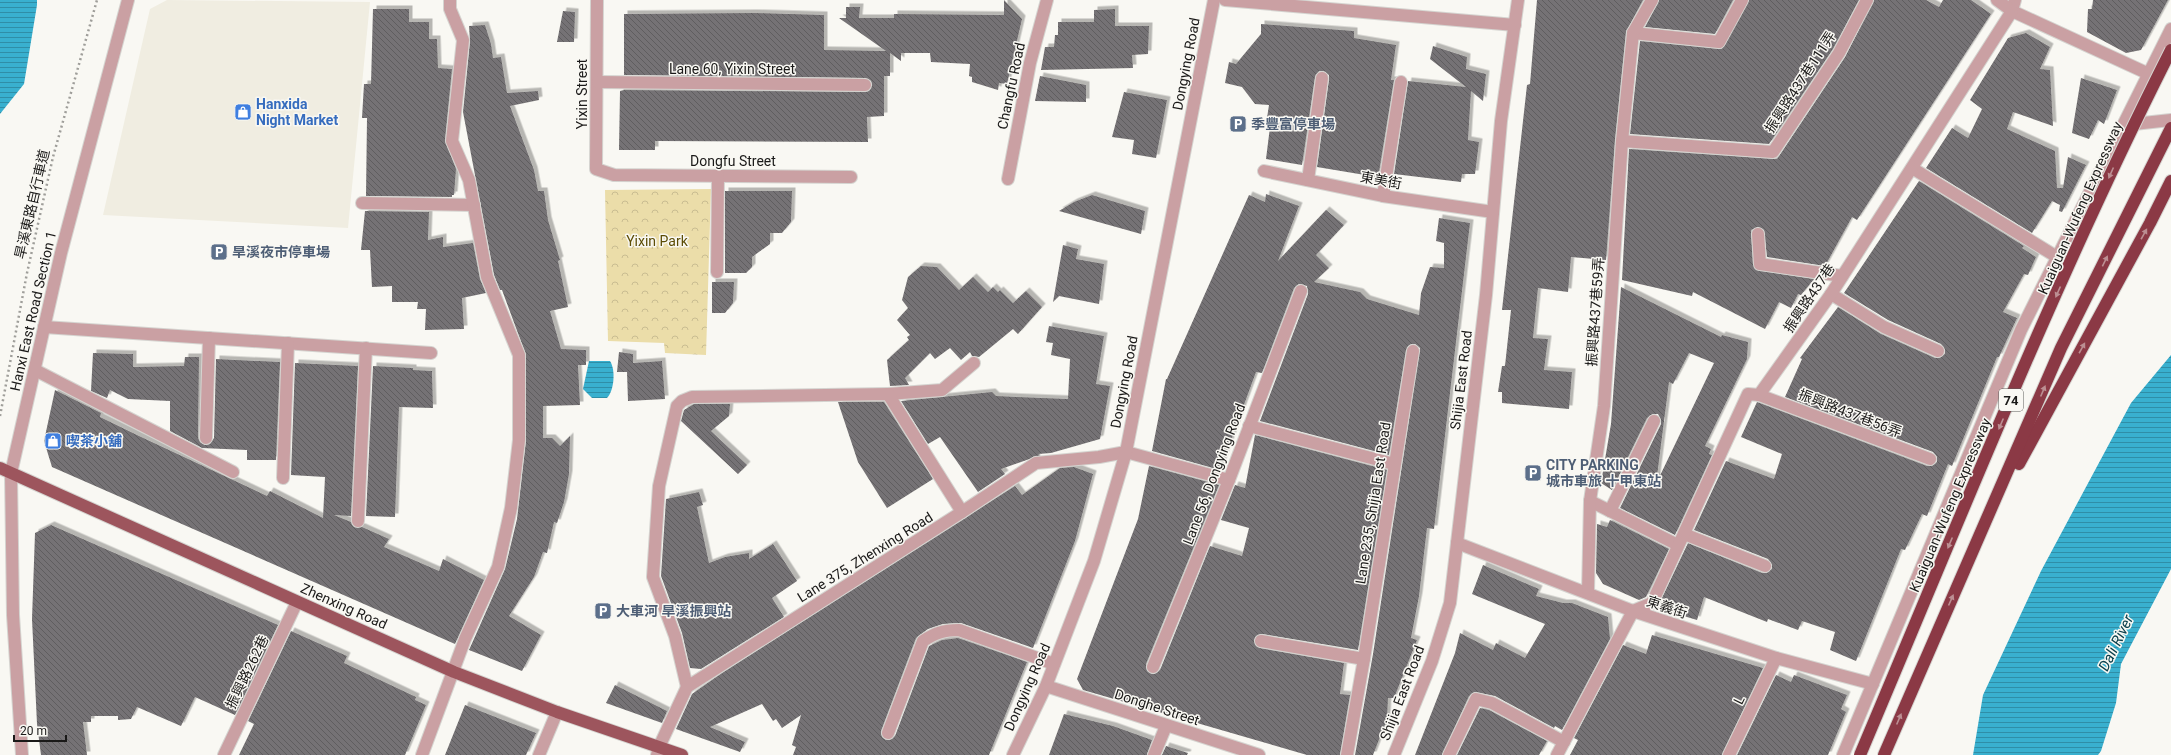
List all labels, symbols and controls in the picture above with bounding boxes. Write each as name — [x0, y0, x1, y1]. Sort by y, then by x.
street label: Dongying Road — [1169, 16, 1203, 112]
street label: 振興路437巷111弄 — [1761, 28, 1839, 136]
street label: Changfu Road — [994, 41, 1028, 131]
street label: Yixin Street — [574, 58, 590, 129]
street label: Lane 60, Yixin Street — [669, 61, 795, 77]
place label: Hanxida Night Market — [256, 96, 338, 128]
shop icon: Hanxida Night Market — [233, 102, 253, 122]
parking icon: 季豐富停車場 — [1228, 114, 1248, 134]
place label: 季豐富停車場 — [1251, 116, 1335, 132]
street label: Kuaiguan-Wufeng Expressway — [2035, 119, 2126, 297]
street label: 旱溪東路自行車道 — [12, 148, 52, 260]
street label: Dongfu Street — [690, 153, 776, 169]
one-way arrow — [2108, 167, 2114, 178]
street label: 東美街 — [1359, 168, 1403, 192]
one-way arrow — [2141, 228, 2148, 239]
street label: Hanxi East Road Section 1 — [7, 229, 59, 393]
park label: Yixin Park — [626, 233, 689, 249]
parking icon: 旱溪夜市停車場 — [209, 242, 229, 262]
place label: 旱溪夜市停車場 — [232, 244, 330, 260]
one-way arrow — [2102, 255, 2108, 267]
street label: 振興路437巷59弄 — [1583, 257, 1607, 367]
street label: 振興路437巷 — [1780, 261, 1838, 335]
one-way arrow — [2055, 286, 2061, 297]
street label: Shijia East Road — [1447, 329, 1475, 431]
street label: Dongying Road — [1107, 334, 1141, 430]
one-way arrow — [2079, 342, 2085, 354]
one-way arrow — [2040, 385, 2046, 397]
street label: 振興路437巷56弄 — [1796, 386, 1904, 440]
road number: 74 — [1999, 389, 2023, 411]
street label: Lane 56, Dongying Road — [1180, 401, 1248, 547]
street label: Kuaiguan-Wufeng Expressway — [1906, 415, 1994, 594]
one-way arrow — [1998, 418, 2004, 429]
street label: Lane 235, Shijia East Road — [1352, 421, 1394, 585]
shop icon: 喫茶小舖 — [43, 431, 63, 451]
place label: 喫茶小舖 — [66, 433, 122, 449]
place label: CITY PARKING 城市車旅 十甲東站 — [1546, 457, 1661, 489]
parking icon: CITY PARKING 城市車旅 十甲東站 — [1523, 463, 1543, 483]
street label: Lane 375, Zhenxing Road — [794, 509, 936, 605]
one-way arrow — [1947, 538, 1953, 549]
street label: Zhenxing Road — [298, 580, 390, 632]
street label: 東義街 — [1645, 593, 1689, 621]
one-way arrow — [1948, 594, 1955, 606]
parking icon: 大車河 旱溪振興站 — [593, 601, 613, 621]
place label: 大車河 旱溪振興站 — [616, 603, 731, 619]
water label: Dali River — [2095, 611, 2138, 674]
street label: 振興路262巷 — [222, 633, 272, 711]
street label: Dongying Road — [1001, 641, 1053, 733]
street label: Shijia East Road — [1377, 643, 1427, 743]
street label: Donghe Street — [1113, 686, 1202, 728]
street label: L — [1730, 693, 1748, 707]
one-way arrow — [1897, 713, 1903, 725]
scale bar — [14, 717, 66, 743]
text: 20 m — [20, 724, 47, 738]

